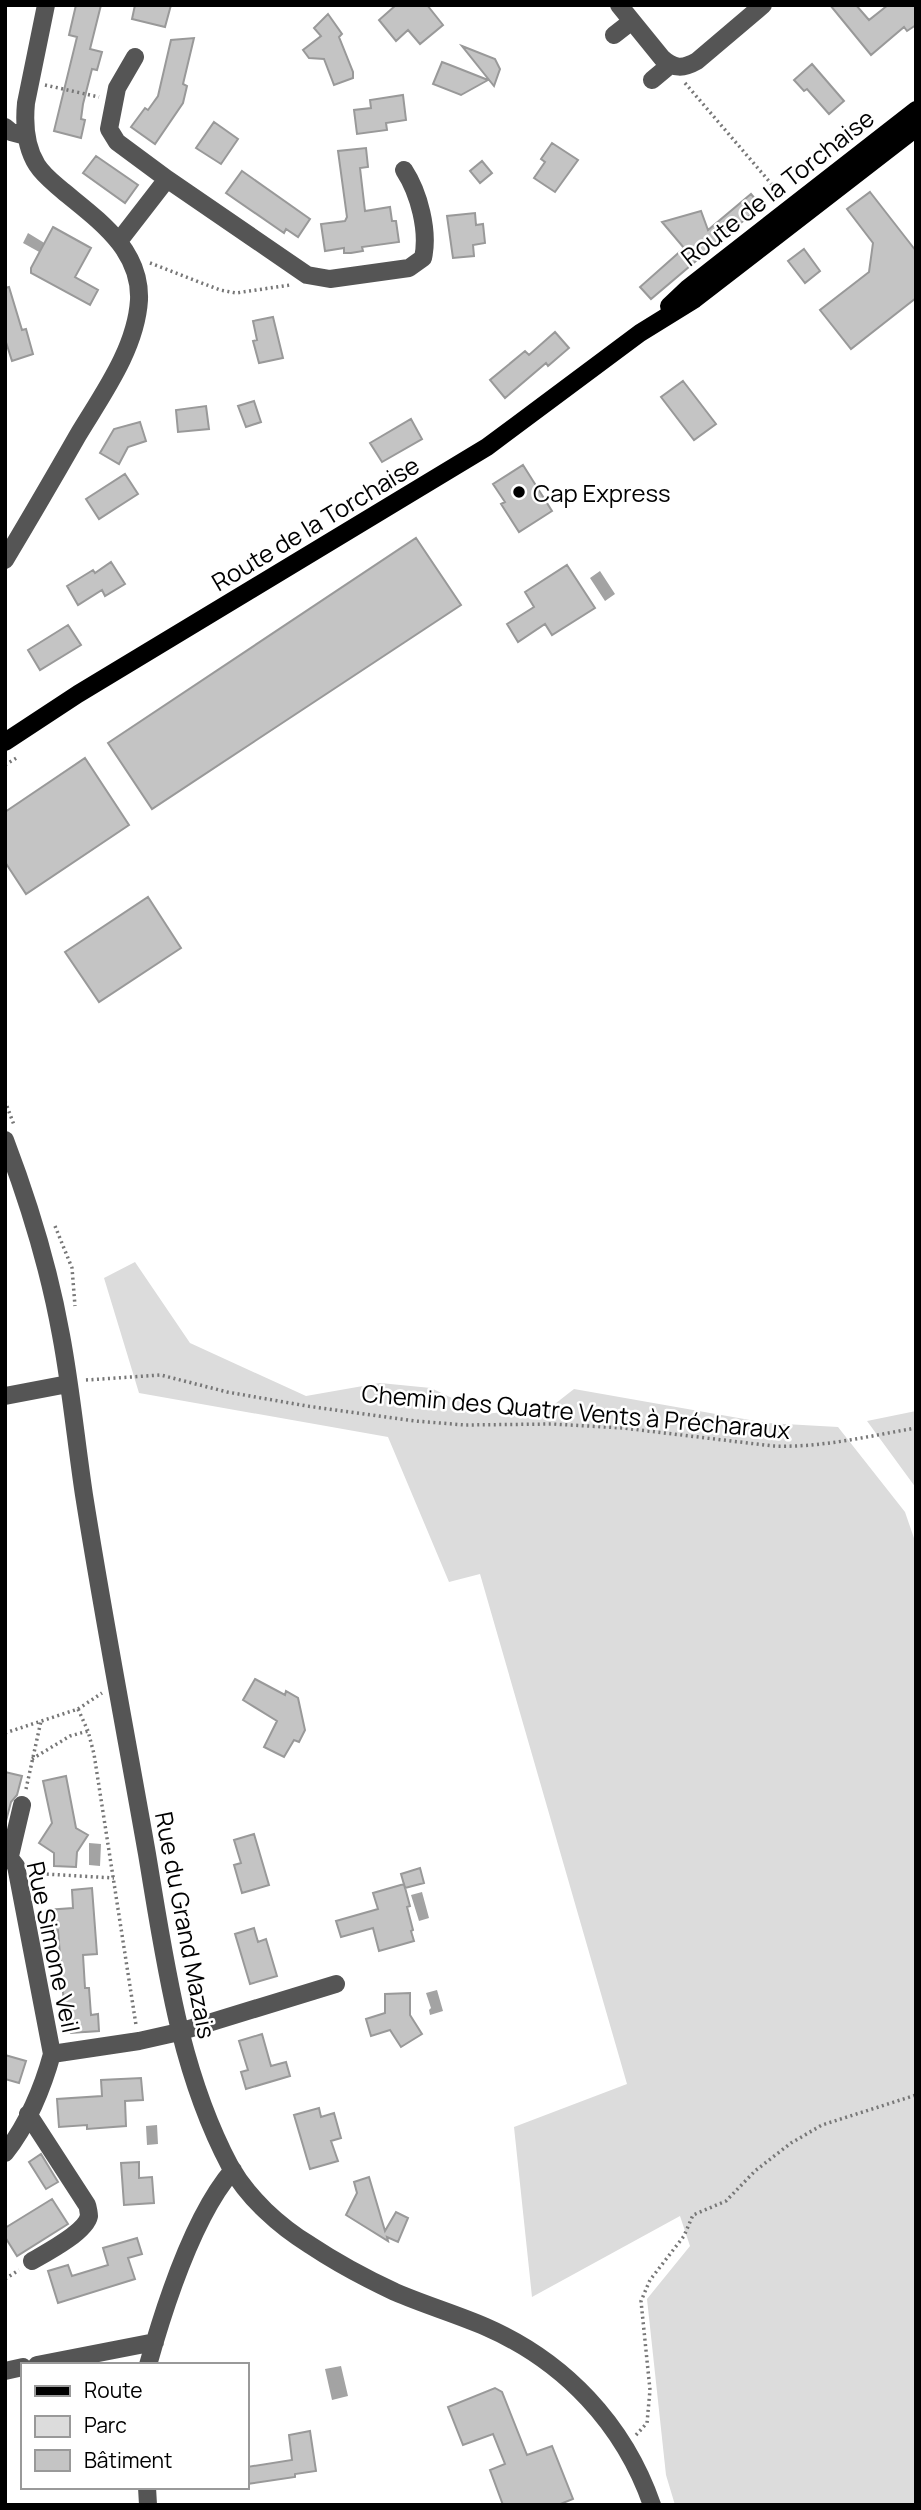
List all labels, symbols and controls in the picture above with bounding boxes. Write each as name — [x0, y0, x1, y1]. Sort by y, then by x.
street label: Route de la Torchaise — [674, 101, 880, 273]
street label: Route de la Torchaise — [205, 448, 425, 598]
place label: Cap Express — [533, 476, 671, 509]
marker: Cap Express — [511, 484, 527, 500]
street label: Chemin des Quatre Vents à Précharaux — [360, 1376, 792, 1446]
street label: Rue du Grand Mazais — [148, 1809, 224, 2041]
street label: Rue Simone Veil — [20, 1858, 88, 2036]
legend — [21, 2363, 248, 2489]
text: Route — [84, 2376, 142, 2404]
text: Parc — [84, 2411, 127, 2439]
text: Bâtiment — [84, 2446, 172, 2474]

